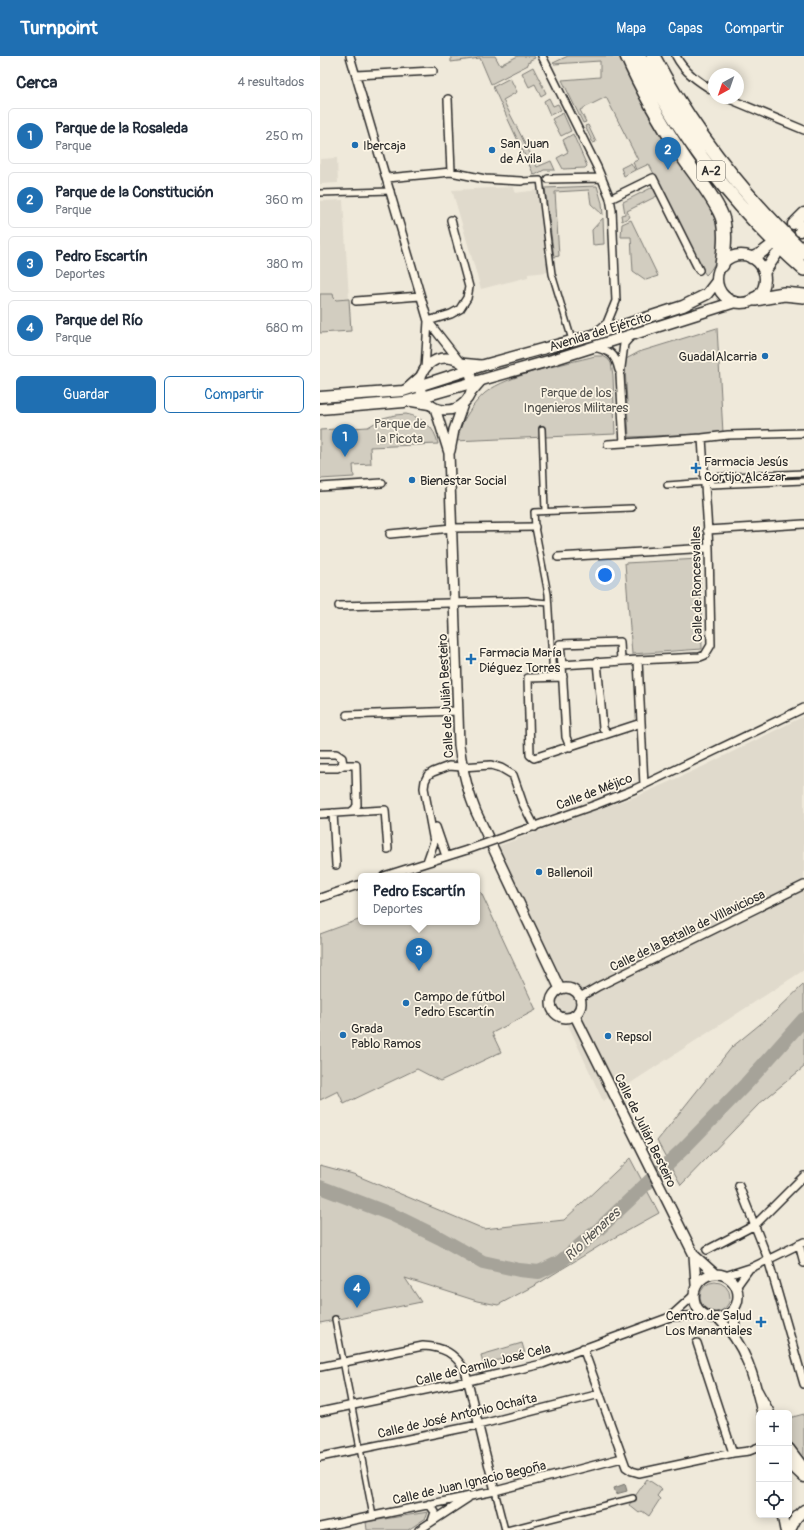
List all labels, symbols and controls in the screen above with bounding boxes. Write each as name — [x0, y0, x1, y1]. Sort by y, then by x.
text: Turnpoint — [20, 16, 98, 40]
text: Mapa — [616, 20, 646, 37]
text: Capas — [668, 20, 703, 37]
text: Compartir — [725, 20, 784, 37]
north arrow — [708, 68, 744, 104]
text: Cerca — [16, 72, 57, 93]
text: 4 resultados — [237, 74, 304, 90]
text: Parque de la Rosaleda — [55, 119, 188, 138]
text: 1 — [27, 128, 33, 144]
text: 250 m — [265, 128, 303, 144]
place label: San Juan de Ávila — [500, 136, 549, 167]
pin: 2 — [655, 137, 681, 170]
text: Parque — [55, 138, 91, 154]
place label: Ibercaja — [363, 138, 406, 154]
marker: Ibercaja — [350, 140, 360, 150]
marker: San Juan de Ávila — [487, 145, 497, 155]
road number: A-2 — [697, 161, 725, 181]
text: Parque de la Constitución — [55, 183, 214, 202]
text: 2 — [26, 192, 34, 208]
text: 360 m — [265, 192, 303, 208]
text: Parque — [55, 202, 91, 218]
text: Pedro Escartín — [55, 247, 148, 266]
text: 3 — [26, 256, 34, 272]
text: 380 m — [266, 256, 303, 272]
text: Deportes — [55, 266, 105, 282]
street label: Avenida del Ejército — [547, 309, 653, 355]
text: Parque del Río — [55, 311, 143, 330]
text: 4 — [26, 320, 34, 336]
text: 680 m — [266, 320, 303, 336]
text: Parque — [55, 330, 91, 346]
place label: GuadalAlcarria — [678, 349, 757, 365]
marker: GuadalAlcarria — [760, 351, 770, 361]
button: Guardar — [16, 376, 156, 413]
button: Compartir — [164, 376, 304, 413]
park label: Parque de los Ingenieros Militares — [524, 385, 629, 416]
park label: Parque de la Picota — [374, 416, 427, 447]
pin: 1 — [332, 424, 358, 457]
place label: Farmacia Jesús Cortijo Alcázar — [704, 454, 788, 485]
marker: Farmacia Jesús Cortijo Alcázar — [691, 463, 701, 473]
place label: Bienestar Social — [420, 473, 507, 489]
marker: Bienestar Social — [407, 475, 417, 485]
street label: Calle de Roncesvalles — [688, 526, 706, 642]
your location — [595, 565, 615, 585]
street label: Calle de Julián Besteiro — [435, 633, 457, 759]
place label: Farmacia María Diéguez Torres — [479, 645, 562, 676]
marker: Farmacia María Diéguez Torres — [466, 654, 476, 664]
street label: Calle de Méjico — [554, 770, 635, 814]
place label: Ballenoil — [547, 865, 593, 881]
marker: Ballenoil — [534, 867, 544, 877]
popup — [358, 873, 480, 925]
text: Pedro Escartín — [373, 882, 465, 901]
street label: Calle de la Batalla de Villaviciosa — [607, 886, 768, 975]
text: Deportes — [373, 901, 422, 917]
pin: 3 — [406, 938, 432, 971]
place label: Campo de fútbol Pedro Escartín — [414, 989, 505, 1020]
marker: Campo de fútbol Pedro Escartín — [401, 998, 411, 1008]
place label: Grada Pablo Ramos — [351, 1021, 421, 1052]
place label: Repsol — [616, 1029, 652, 1045]
marker: Grada Pablo Ramos — [338, 1030, 348, 1040]
marker: Repsol — [603, 1031, 613, 1041]
street label: Calle de Julián Besteiro — [611, 1071, 680, 1190]
water label: Río Henares — [561, 1203, 625, 1264]
pin: 4 — [344, 1275, 370, 1308]
place label: Centro de Salud Los Manantiales — [665, 1308, 752, 1339]
marker: Centro de Salud Los Manantiales — [755, 1316, 767, 1328]
street label: Calle de Camilo José Cela — [414, 1340, 552, 1389]
street label: Calle de José Antonio Ochaíta — [376, 1390, 538, 1442]
map controls — [756, 1410, 792, 1518]
button: + — [756, 1410, 792, 1446]
button: − — [756, 1446, 792, 1482]
street label: Calle de Juan Ignacio Begoña — [391, 1458, 547, 1508]
button: locate — [756, 1482, 792, 1518]

